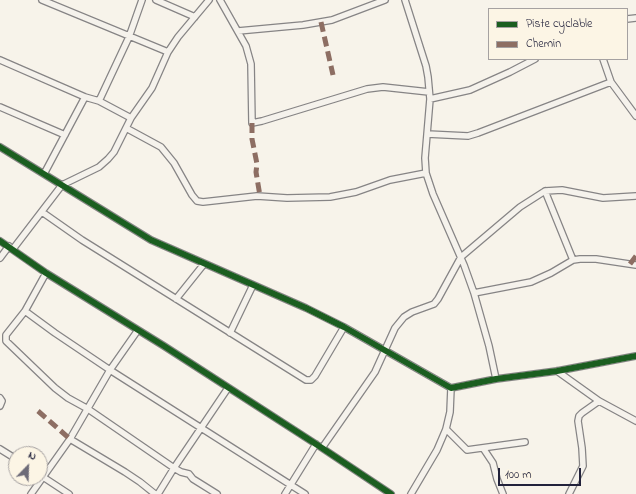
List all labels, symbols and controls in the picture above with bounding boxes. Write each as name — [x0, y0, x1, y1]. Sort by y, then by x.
legend — [488, 8, 628, 60]
text: Piste cyclable — [526, 15, 592, 33]
text: Chemin — [526, 35, 561, 53]
north arrow — [8, 446, 48, 486]
text: N — [26, 447, 39, 465]
scale bar — [500, 460, 583, 486]
text: 100 m — [505, 466, 532, 484]

